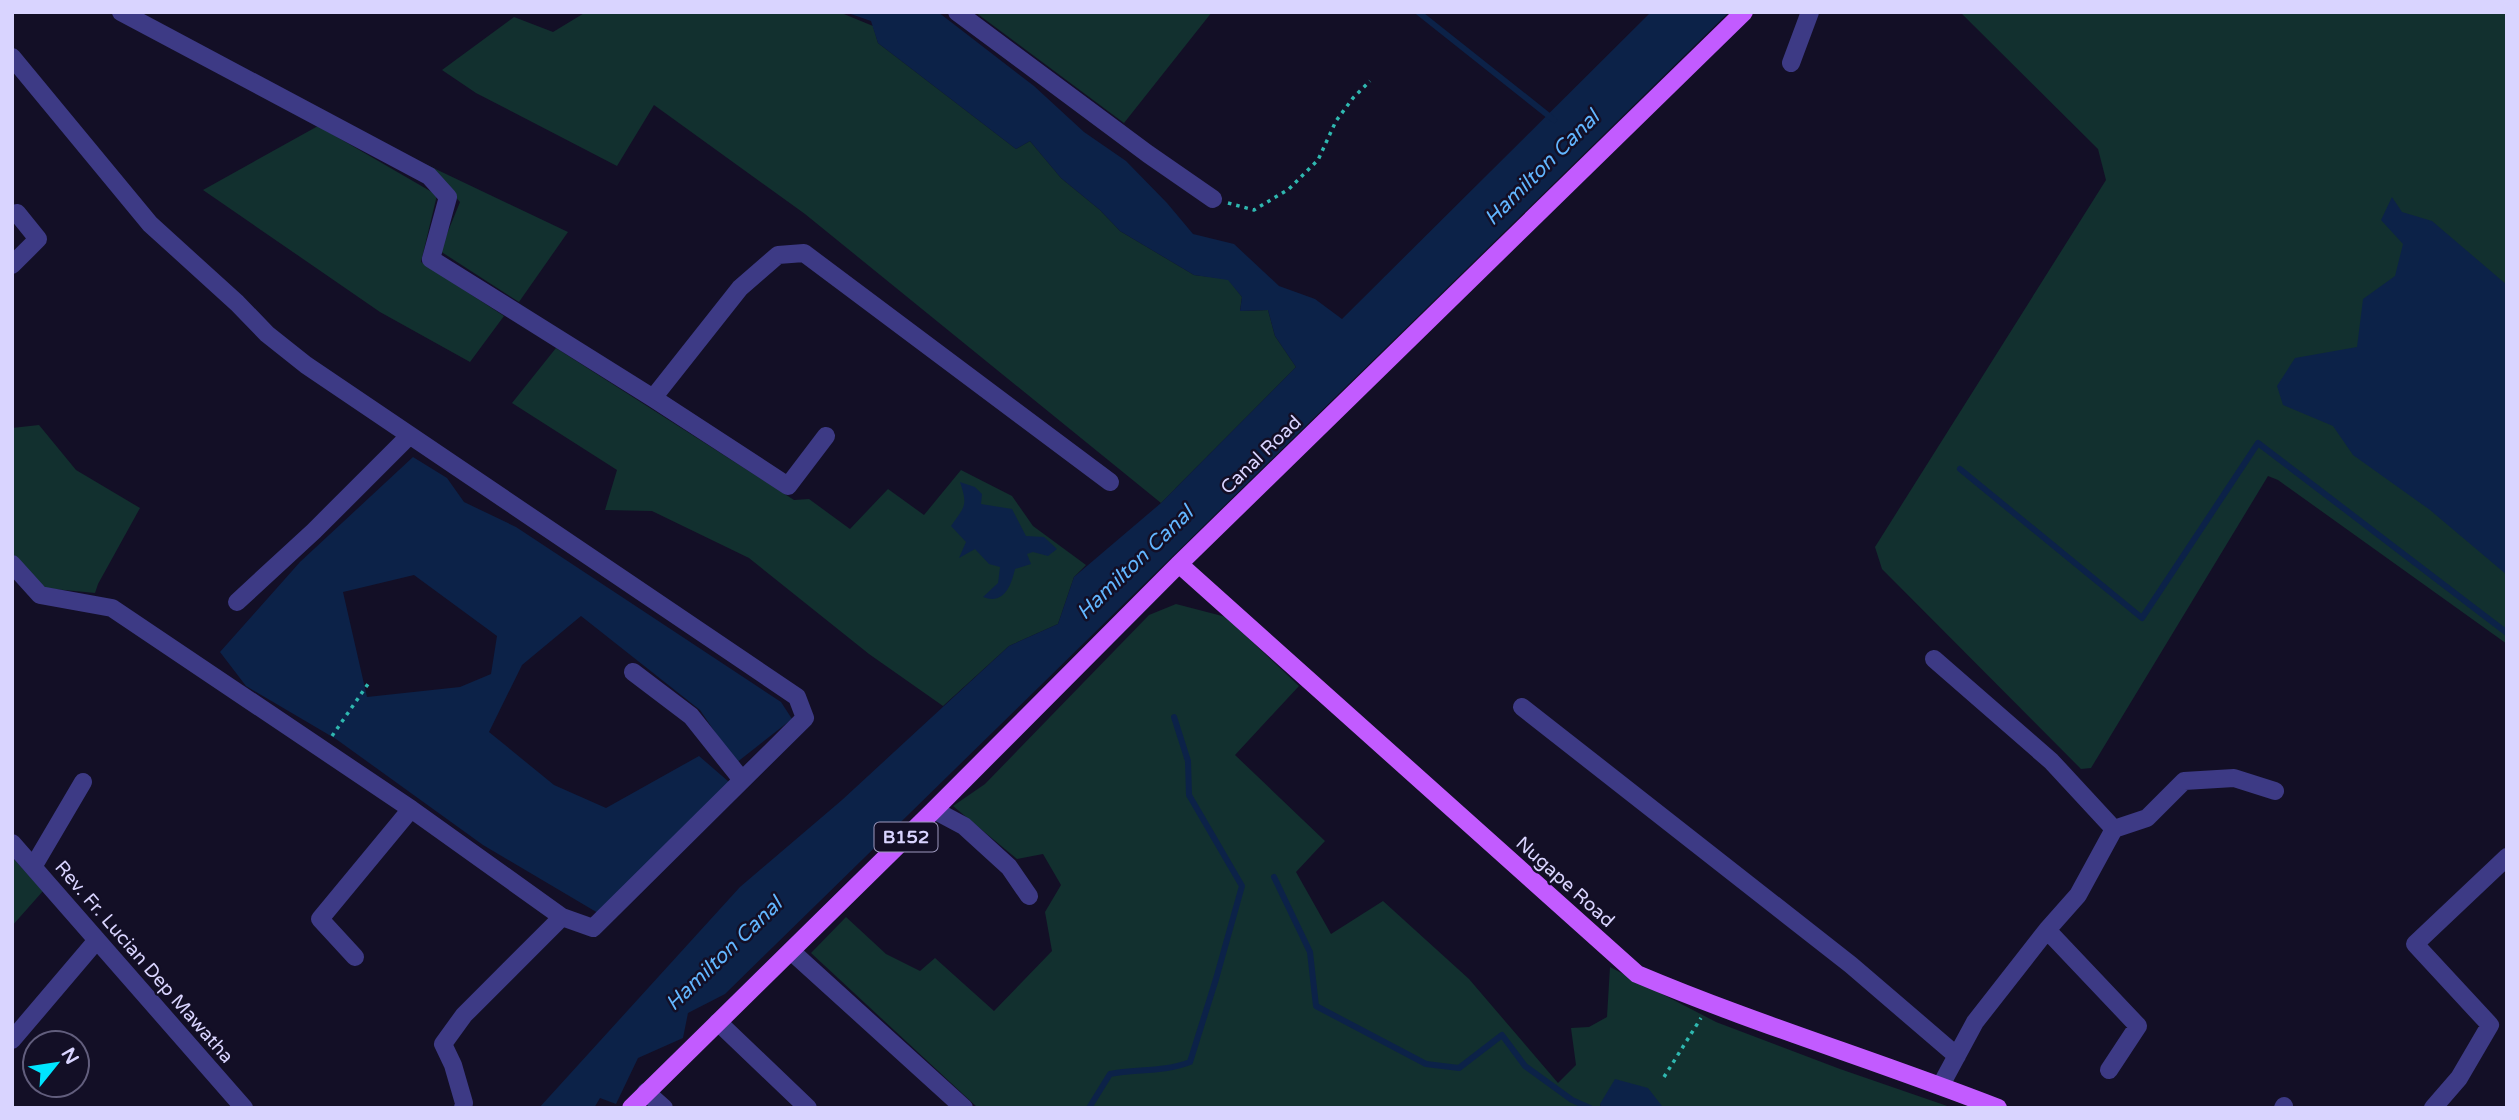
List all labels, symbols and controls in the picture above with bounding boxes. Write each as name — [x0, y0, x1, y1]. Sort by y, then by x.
water label: Hamilton Canal — [1479, 103, 1607, 231]
street label: Canal Road — [1216, 411, 1306, 499]
water label: Hamilton Canal — [1071, 499, 1201, 625]
road number: B152 — [874, 822, 937, 852]
street label: Nugape Road — [1511, 832, 1619, 932]
street label: Rev. Fr. Lucian Dep Mawatha — [50, 856, 238, 1068]
water label: Hamilton Canal — [660, 890, 790, 1016]
north arrow — [21, 1029, 91, 1099]
text: N — [57, 1044, 83, 1068]

